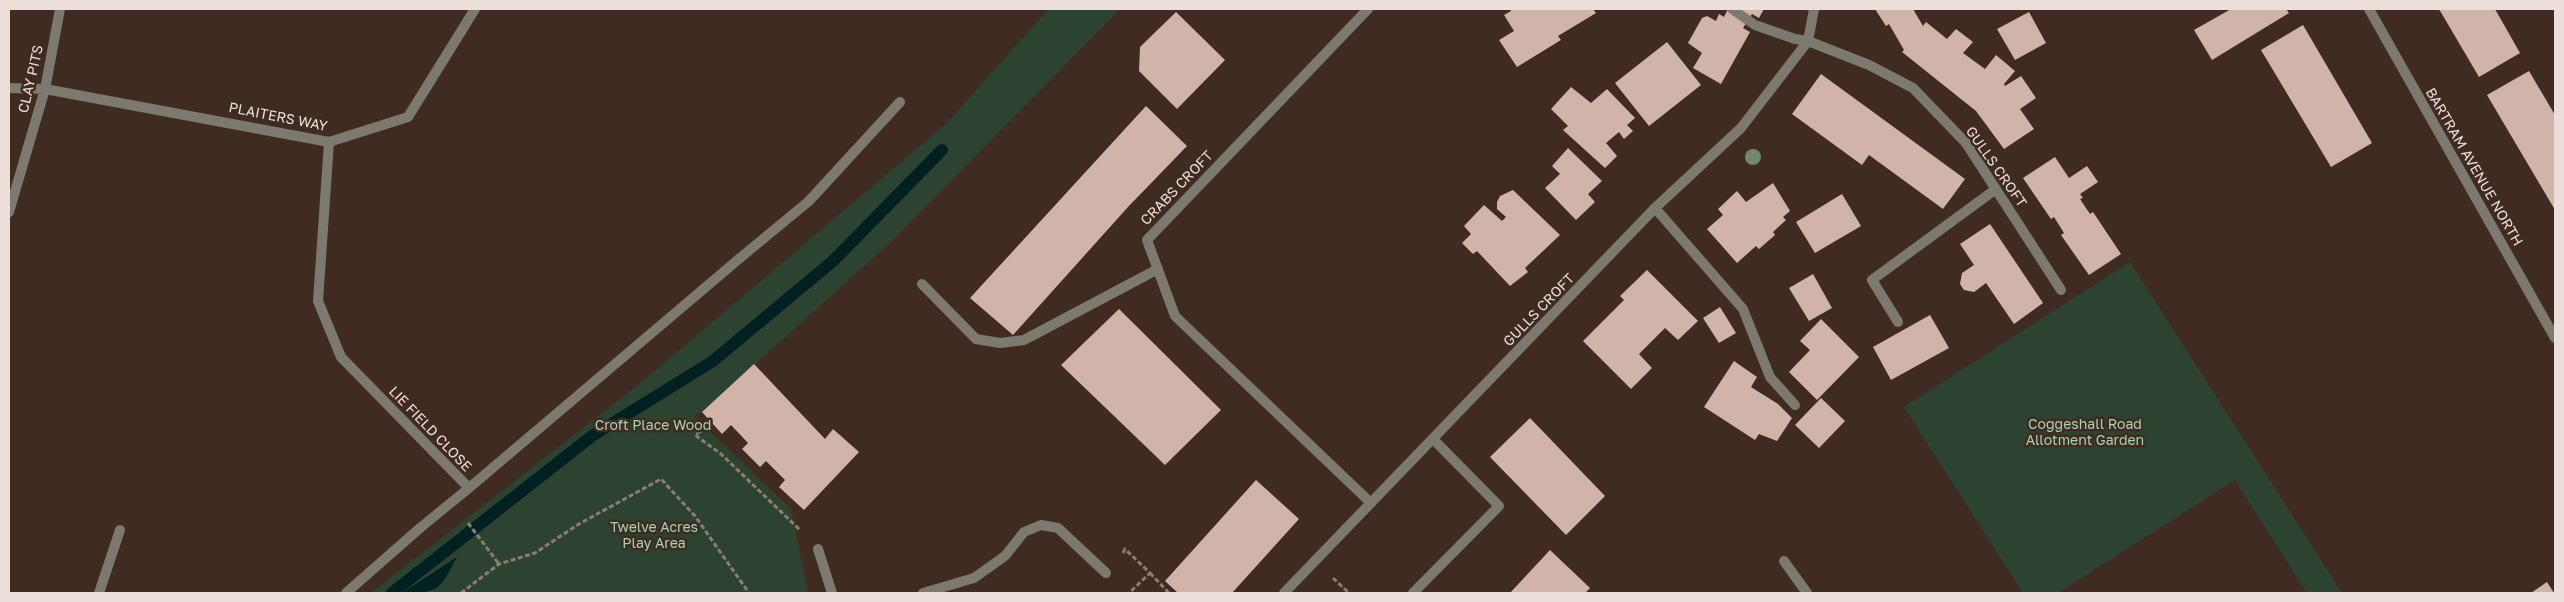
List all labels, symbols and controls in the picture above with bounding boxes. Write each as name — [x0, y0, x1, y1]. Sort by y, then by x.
street label: CLAY PITS — [15, 43, 47, 115]
street label: BARTRAM AVENUE NORTH — [2422, 85, 2526, 249]
street label: PLAITERS WAY — [227, 99, 329, 135]
street label: GULLS CROFT — [1962, 123, 2030, 211]
street label: CRABS CROFT — [1137, 147, 1217, 229]
street label: GULLS CROFT — [1500, 270, 1578, 350]
street label: LIE FIELD CLOSE — [385, 383, 475, 475]
park label: Coggeshall Road Allotment Garden — [2026, 417, 2144, 450]
park label: Croft Place Wood — [595, 418, 711, 434]
park label: Twelve Acres Play Area — [610, 520, 698, 552]

